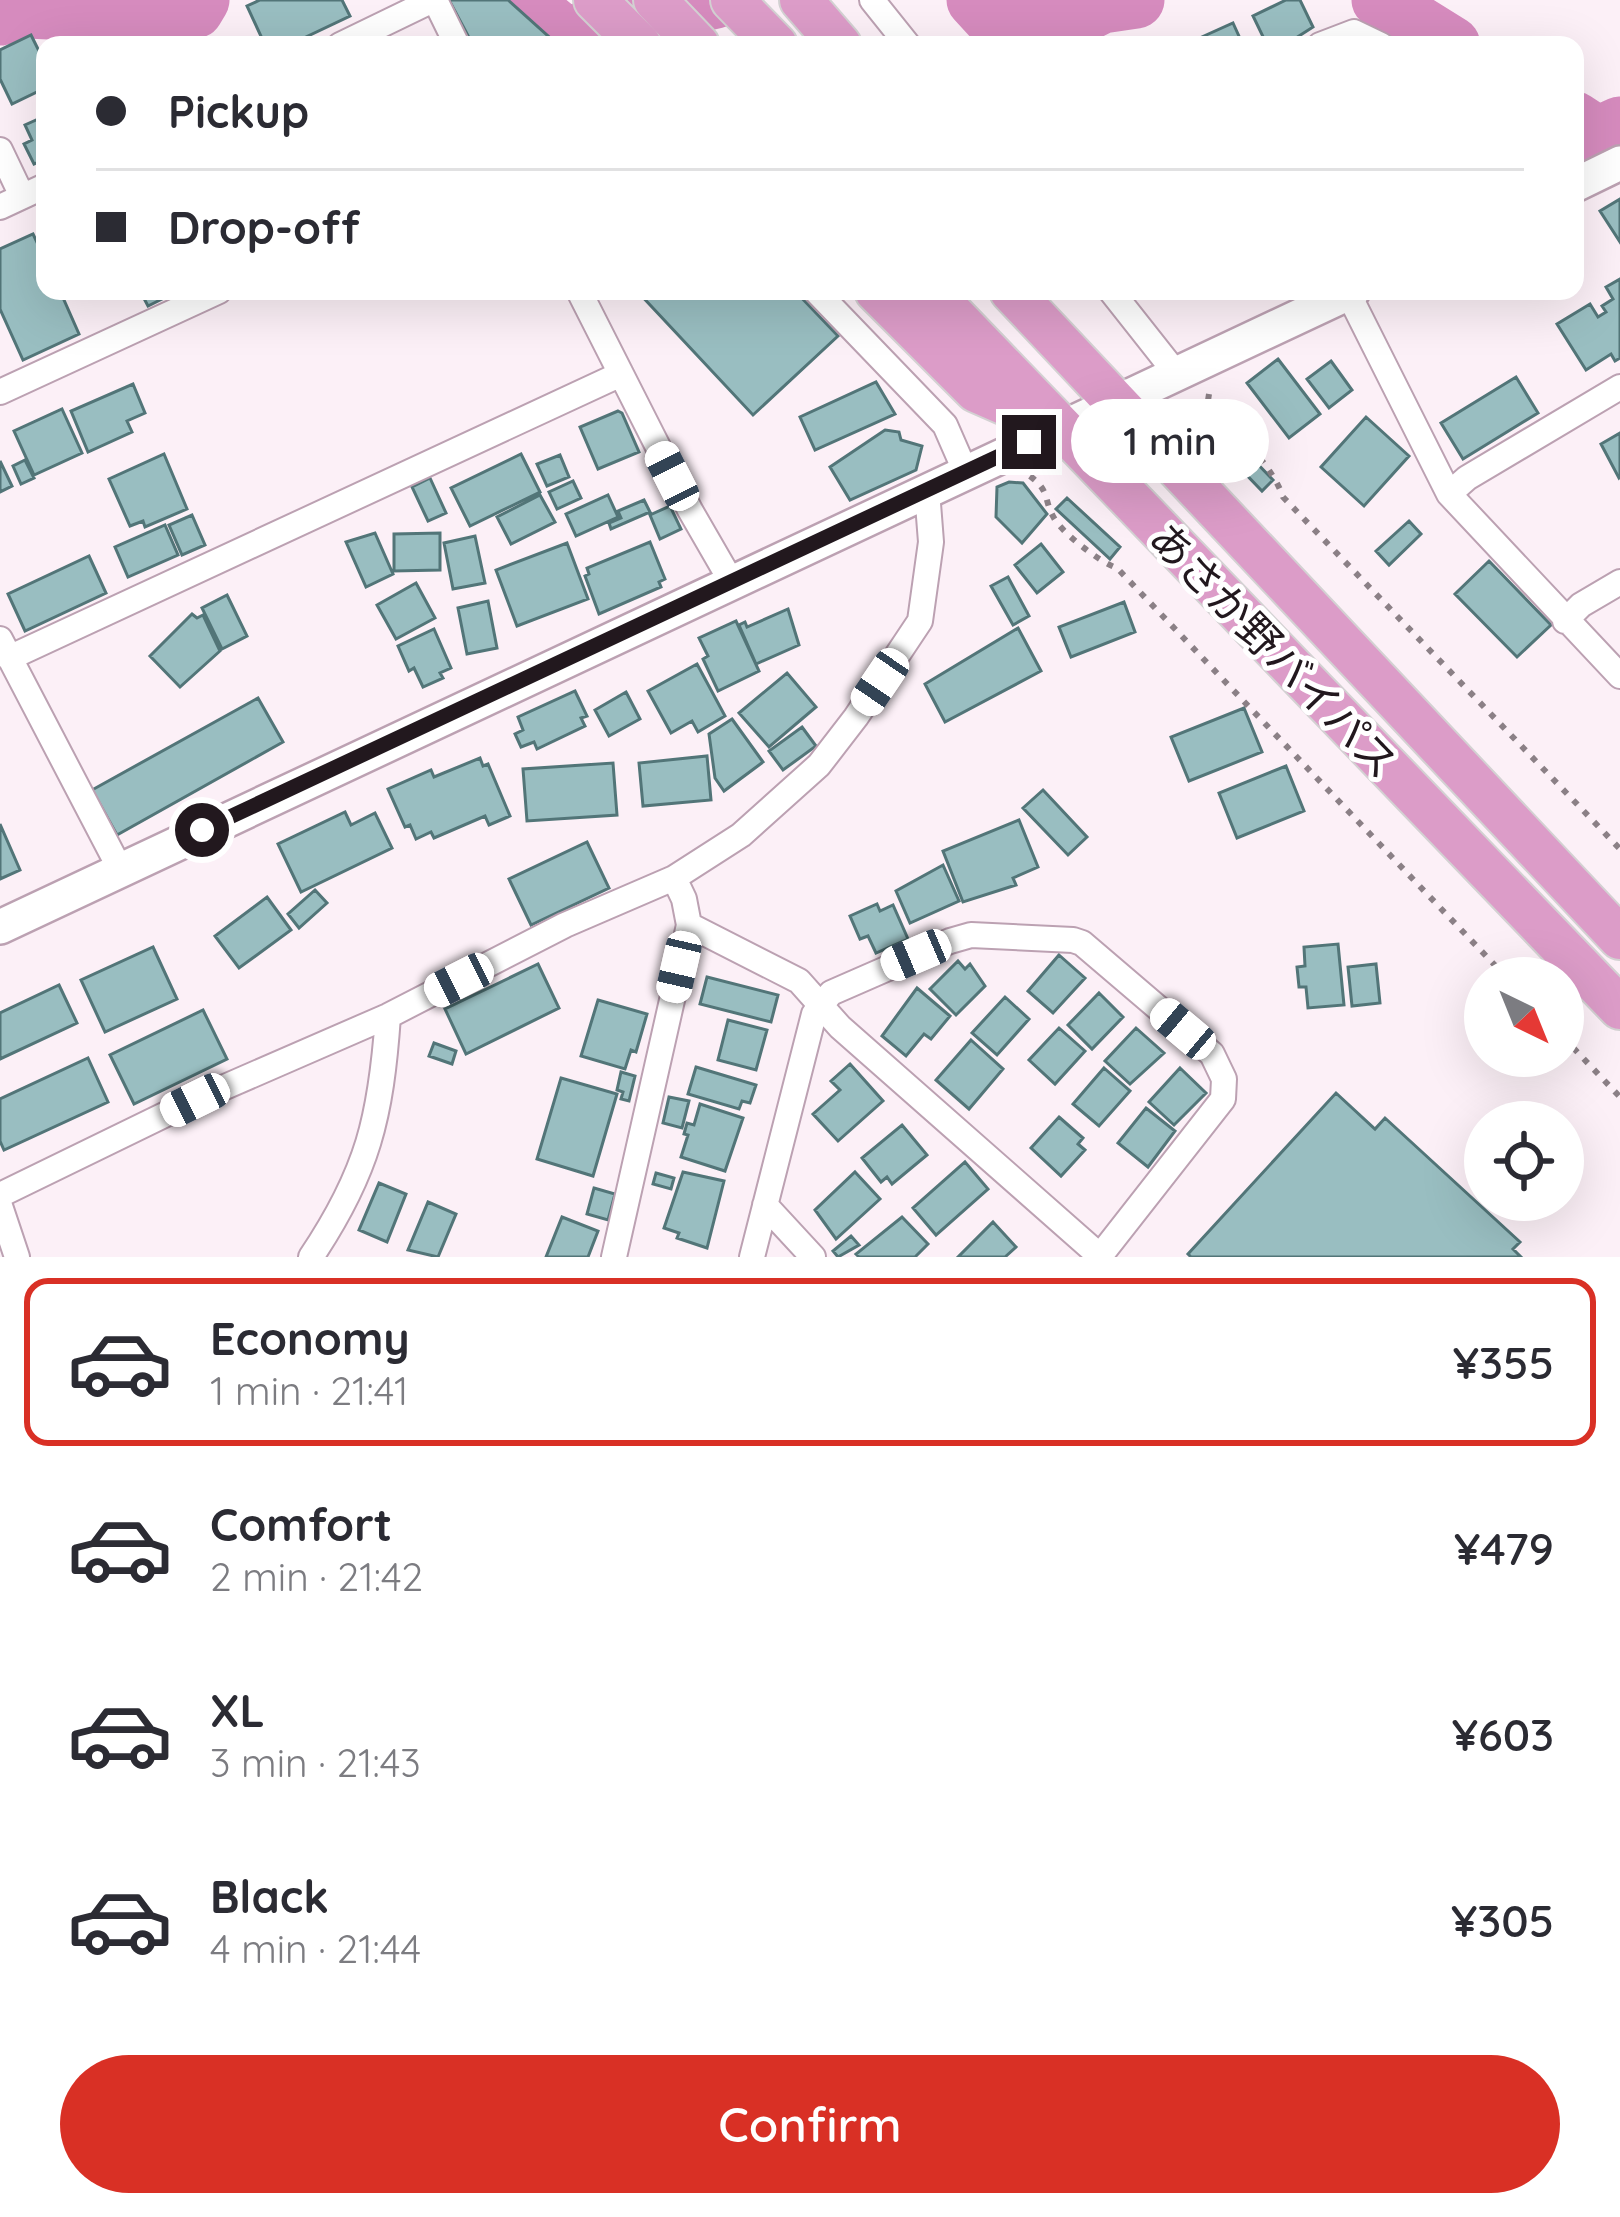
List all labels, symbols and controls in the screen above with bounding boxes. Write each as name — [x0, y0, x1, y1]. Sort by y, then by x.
text: Pickup — [168, 83, 309, 139]
text: Drop-off — [168, 199, 360, 255]
callout: 1 min — [1071, 400, 1269, 484]
route end — [1002, 415, 1056, 469]
text: 1 min — [1123, 416, 1217, 465]
car — [640, 436, 704, 516]
street label: あさか野バイパス — [1139, 511, 1409, 789]
car — [845, 642, 915, 722]
route start — [175, 803, 229, 857]
car — [876, 924, 956, 986]
car — [653, 928, 705, 1006]
car — [419, 948, 499, 1012]
north arrow — [1464, 957, 1584, 1077]
map controls — [1464, 957, 1584, 1221]
car — [1144, 992, 1222, 1066]
car — [155, 1068, 235, 1132]
button: locate — [1464, 1101, 1584, 1221]
icon: car — [66, 1308, 174, 1416]
text: Economy — [210, 1310, 410, 1366]
text: ¥355 — [1453, 1334, 1554, 1390]
text: 1 min · 21:41 — [210, 1366, 408, 1415]
icon: car — [66, 1494, 174, 1602]
text: Comfort — [210, 1496, 392, 1552]
text: ¥479 — [1454, 1520, 1554, 1576]
text: 2 min · 21:42 — [210, 1552, 423, 1601]
icon: car — [66, 1680, 174, 1788]
text: XL — [210, 1682, 265, 1738]
text: ¥603 — [1452, 1706, 1554, 1762]
text: 3 min · 21:43 — [210, 1738, 421, 1787]
icon: car — [66, 1866, 174, 1974]
text: Black — [210, 1868, 329, 1924]
text: ¥305 — [1451, 1892, 1554, 1948]
text: 4 min · 21:44 — [210, 1924, 421, 1973]
button: Confirm — [60, 2055, 1560, 2193]

